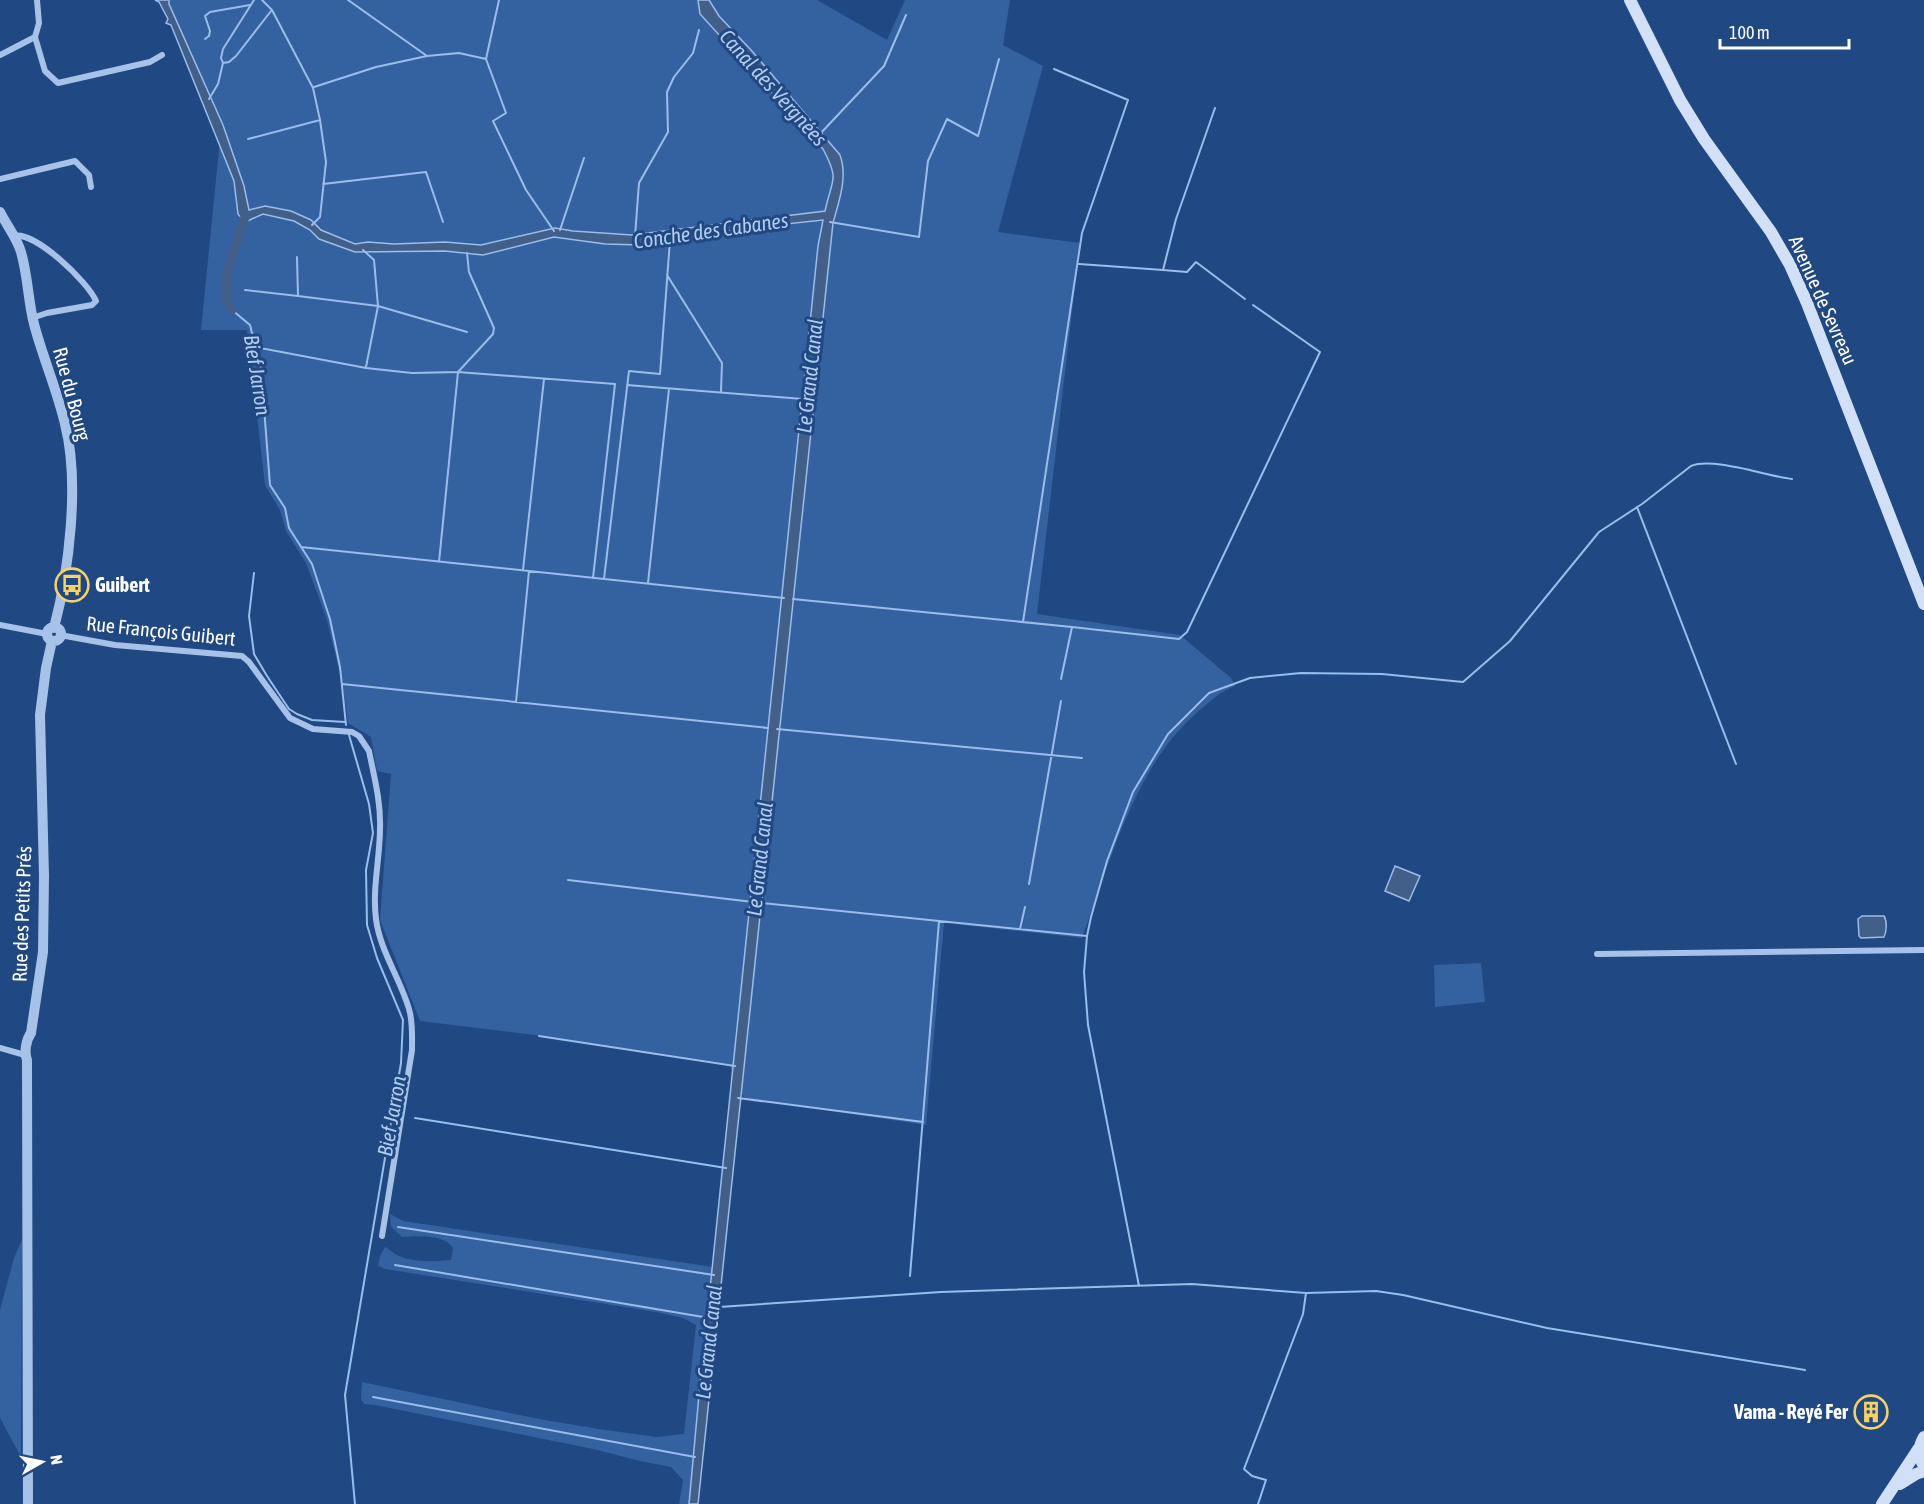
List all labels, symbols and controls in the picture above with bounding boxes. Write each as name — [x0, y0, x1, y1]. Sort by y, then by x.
scale bar — [1720, 12, 1849, 50]
text: 100 m — [1729, 22, 1770, 43]
water label: Canal des Vergnées — [715, 24, 832, 150]
water label: Conche des Cabanes — [632, 207, 790, 253]
street label: Avenue de Sevreau — [1785, 232, 1862, 368]
water label: Le Grand Canal — [791, 318, 827, 434]
water label: Bief Jarron — [240, 333, 276, 417]
street label: Rue du Bourg — [49, 345, 96, 443]
bus stop icon: Guibert — [54, 567, 90, 603]
place label: Guibert — [95, 573, 150, 596]
street label: Rue François Guibert — [85, 611, 237, 650]
water label: Le Grand Canal — [741, 801, 777, 917]
street label: Rue des Petits Prés — [8, 845, 35, 982]
water label: Bief Jarron — [372, 1074, 410, 1158]
water label: Le Grand Canal — [690, 1284, 726, 1400]
building icon: Vama - Reyé Fer — [1853, 1394, 1889, 1430]
place label: Vama - Reyé Fer — [1733, 1400, 1849, 1423]
north arrow — [12, 1432, 72, 1492]
text: N — [47, 1454, 66, 1466]

